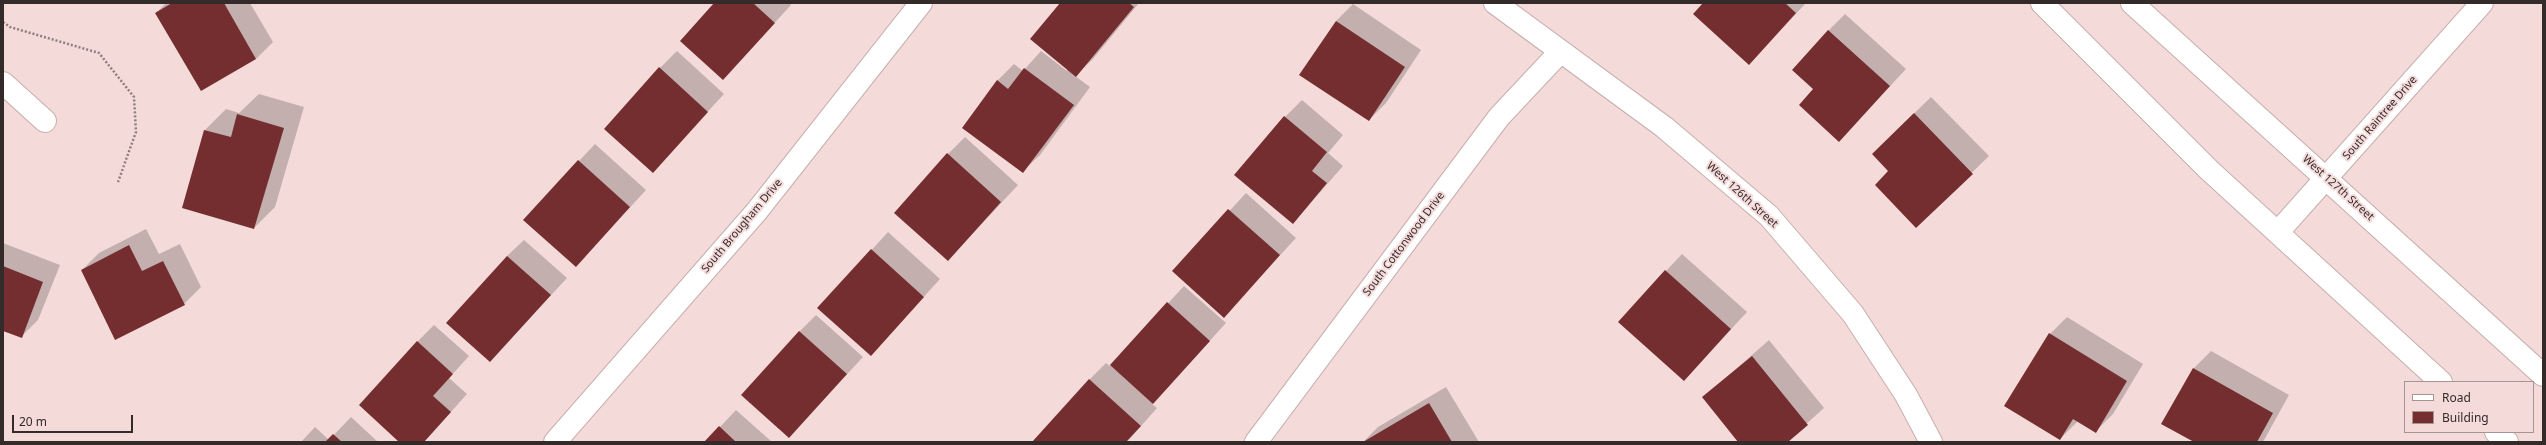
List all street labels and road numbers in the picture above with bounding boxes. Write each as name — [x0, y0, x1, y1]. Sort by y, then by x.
street label: South Raintree Drive — [2340, 73, 2420, 163]
street label: West 127th Street — [2300, 152, 2376, 224]
street label: West 126th Street — [1704, 159, 1780, 231]
street label: South Brougham Drive — [699, 177, 785, 275]
street label: South Cottonwood Drive — [1361, 189, 1447, 299]

